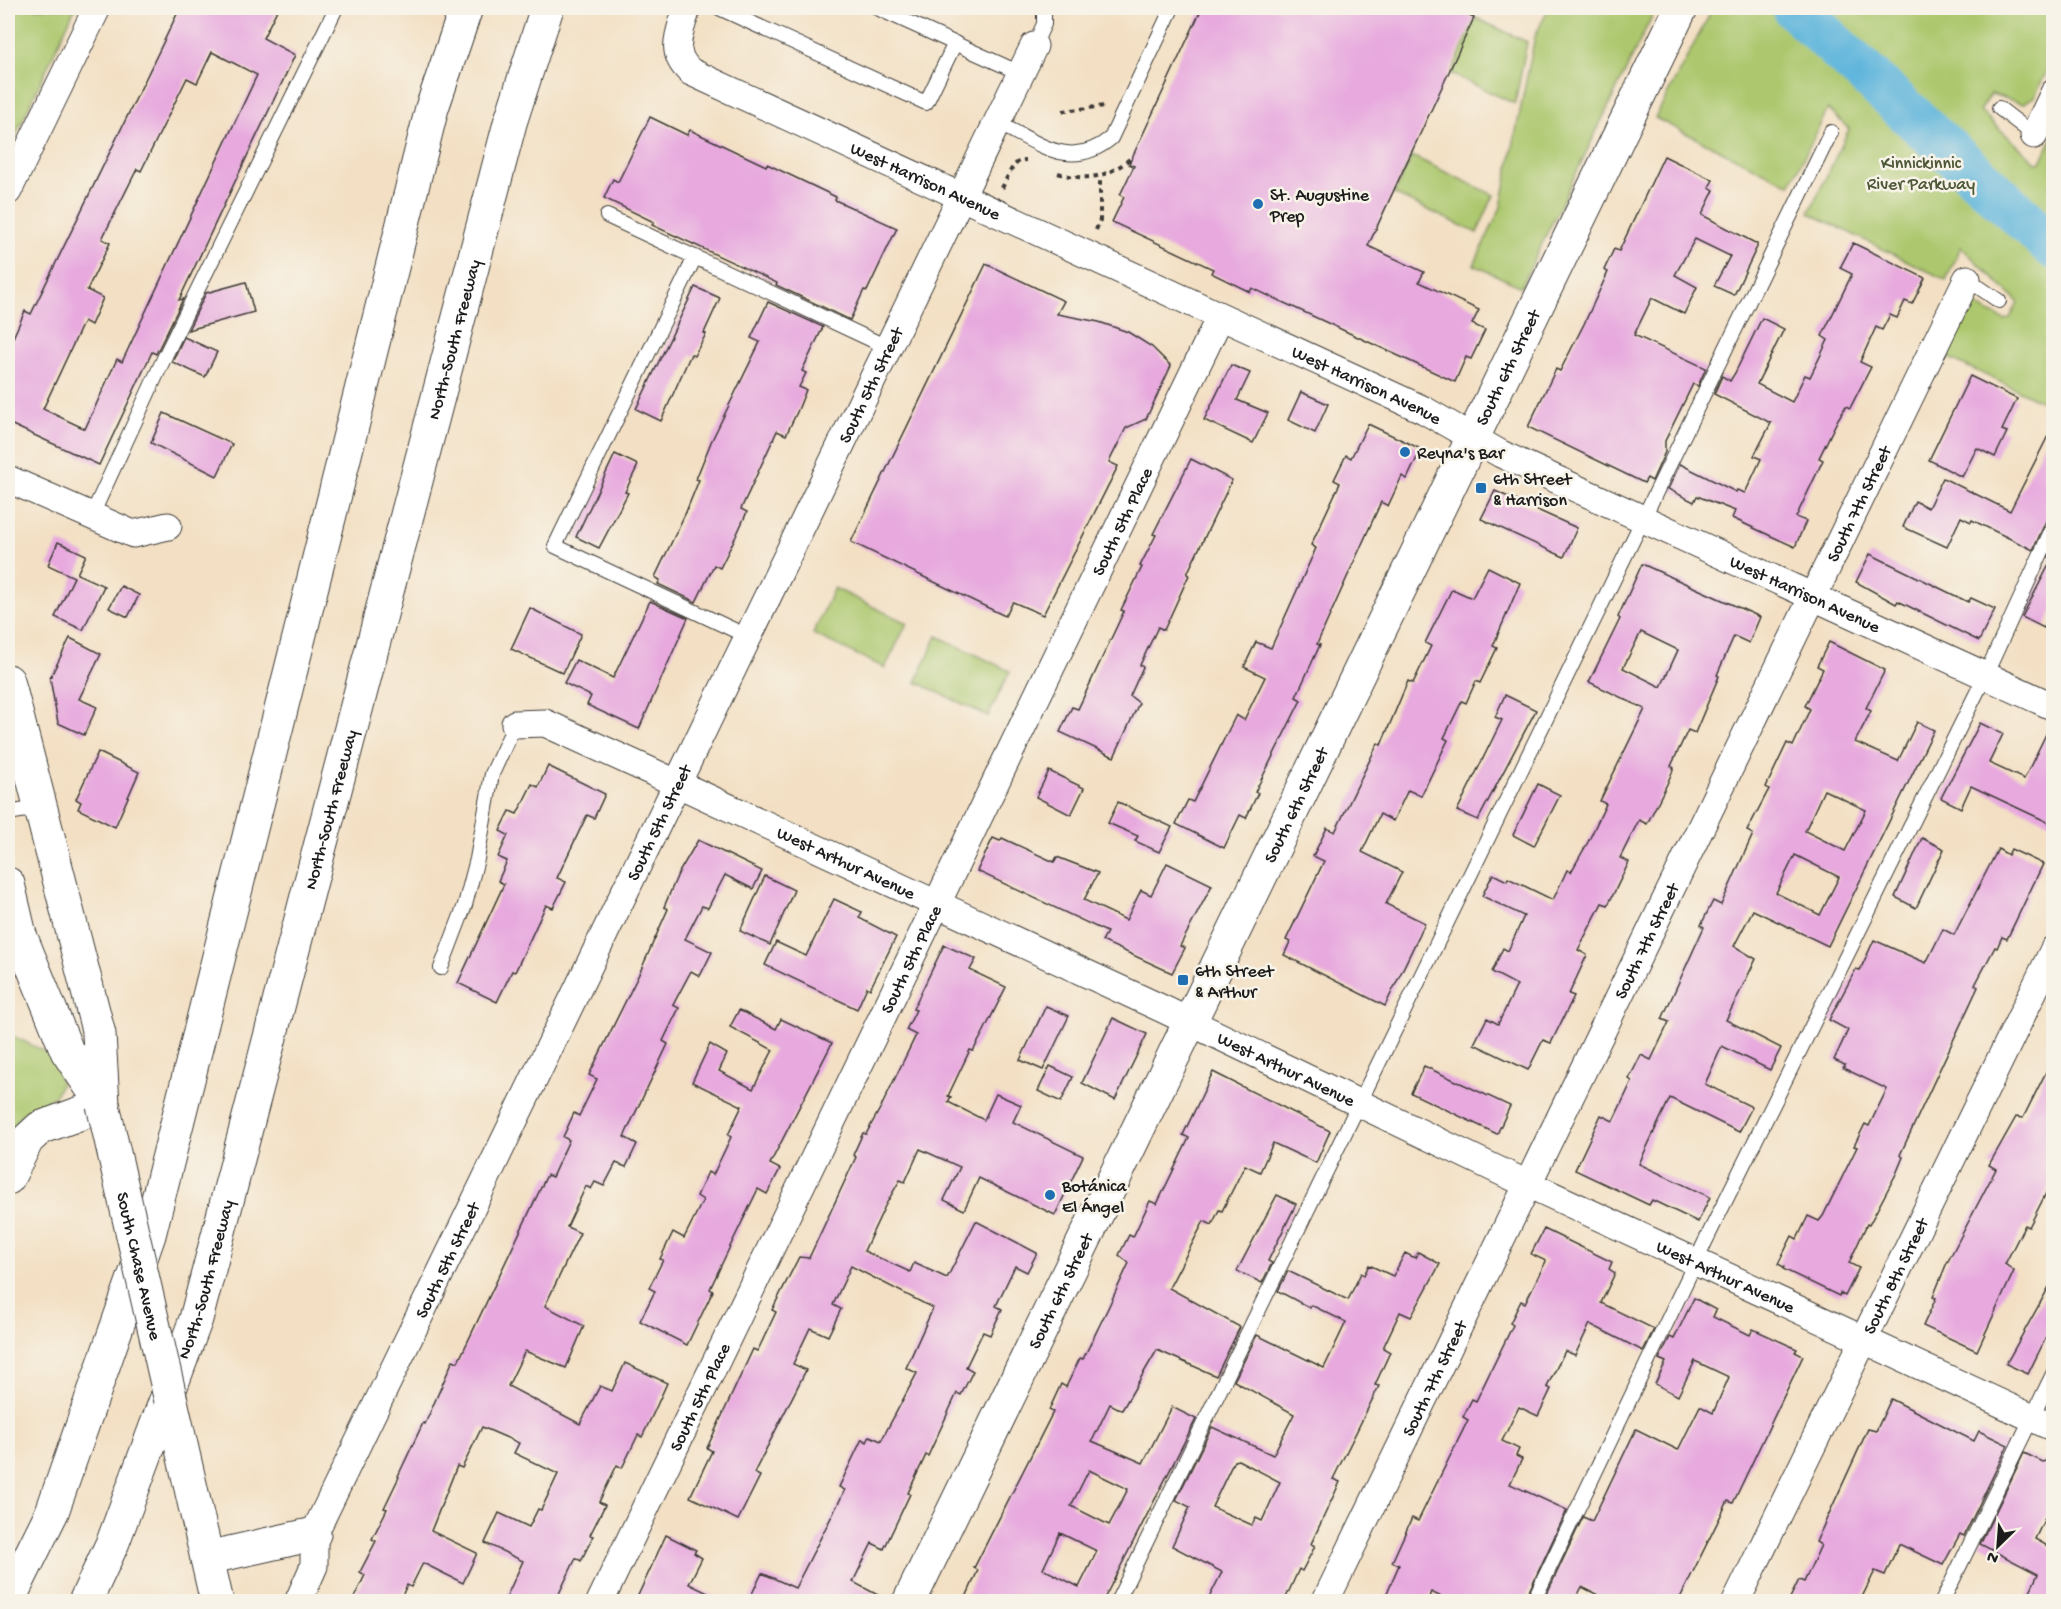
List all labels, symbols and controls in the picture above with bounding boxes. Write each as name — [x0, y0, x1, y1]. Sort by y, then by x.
street label: West Harrison Avenue — [846, 139, 1004, 226]
park label: Kinnickinnic River Parkway — [1867, 154, 1975, 196]
place label: St. Augustine Prep — [1269, 186, 1370, 228]
marker: St. Augustine Prep — [1251, 197, 1265, 211]
street label: North-South Freeway — [425, 258, 487, 422]
street label: South 6th Street — [1472, 306, 1547, 430]
street label: South 5th Street — [835, 323, 910, 447]
street label: West Harrison Avenue — [1288, 342, 1445, 431]
street label: South 7th Street — [1823, 442, 1898, 566]
place label: Reyna's Bar — [1417, 444, 1506, 465]
marker: Reyna's Bar — [1398, 445, 1412, 459]
street label: South 5th Place — [1089, 464, 1159, 580]
place label: 6th Street & Harrison — [1493, 470, 1573, 512]
marker: 6th Street & Harrison — [1474, 481, 1488, 495]
street label: West Harrison Avenue — [1726, 552, 1883, 639]
street label: North-South Freeway — [301, 728, 363, 892]
street label: South 6th Street — [1261, 743, 1335, 867]
street label: South 5th Street — [624, 761, 698, 885]
street label: West Arthur Avenue — [773, 823, 919, 906]
street label: South 7th Street — [1611, 879, 1686, 1003]
street label: South 5th Place — [878, 902, 948, 1018]
place label: 6th Street & Arthur — [1195, 962, 1275, 1004]
marker: 6th Street & Arthur — [1176, 973, 1190, 987]
street label: West Arthur Avenue — [1213, 1029, 1358, 1113]
place label: Botánica El Ángel — [1061, 1177, 1127, 1219]
marker: Botánica El Ángel — [1043, 1188, 1057, 1202]
street label: South Chase Avenue — [110, 1190, 165, 1343]
street label: North-South Freeway — [174, 1198, 240, 1362]
street label: South 5th Street — [412, 1198, 487, 1322]
street label: South 8th Street — [1860, 1214, 1935, 1338]
street label: South 6th Street — [1025, 1229, 1100, 1353]
street label: West Arthur Avenue — [1652, 1237, 1798, 1320]
street label: South 7th Street — [1399, 1316, 1474, 1440]
street label: South 5th Place — [666, 1340, 737, 1455]
north arrow — [1968, 1516, 2028, 1576]
text: N — [1984, 1545, 2002, 1567]

